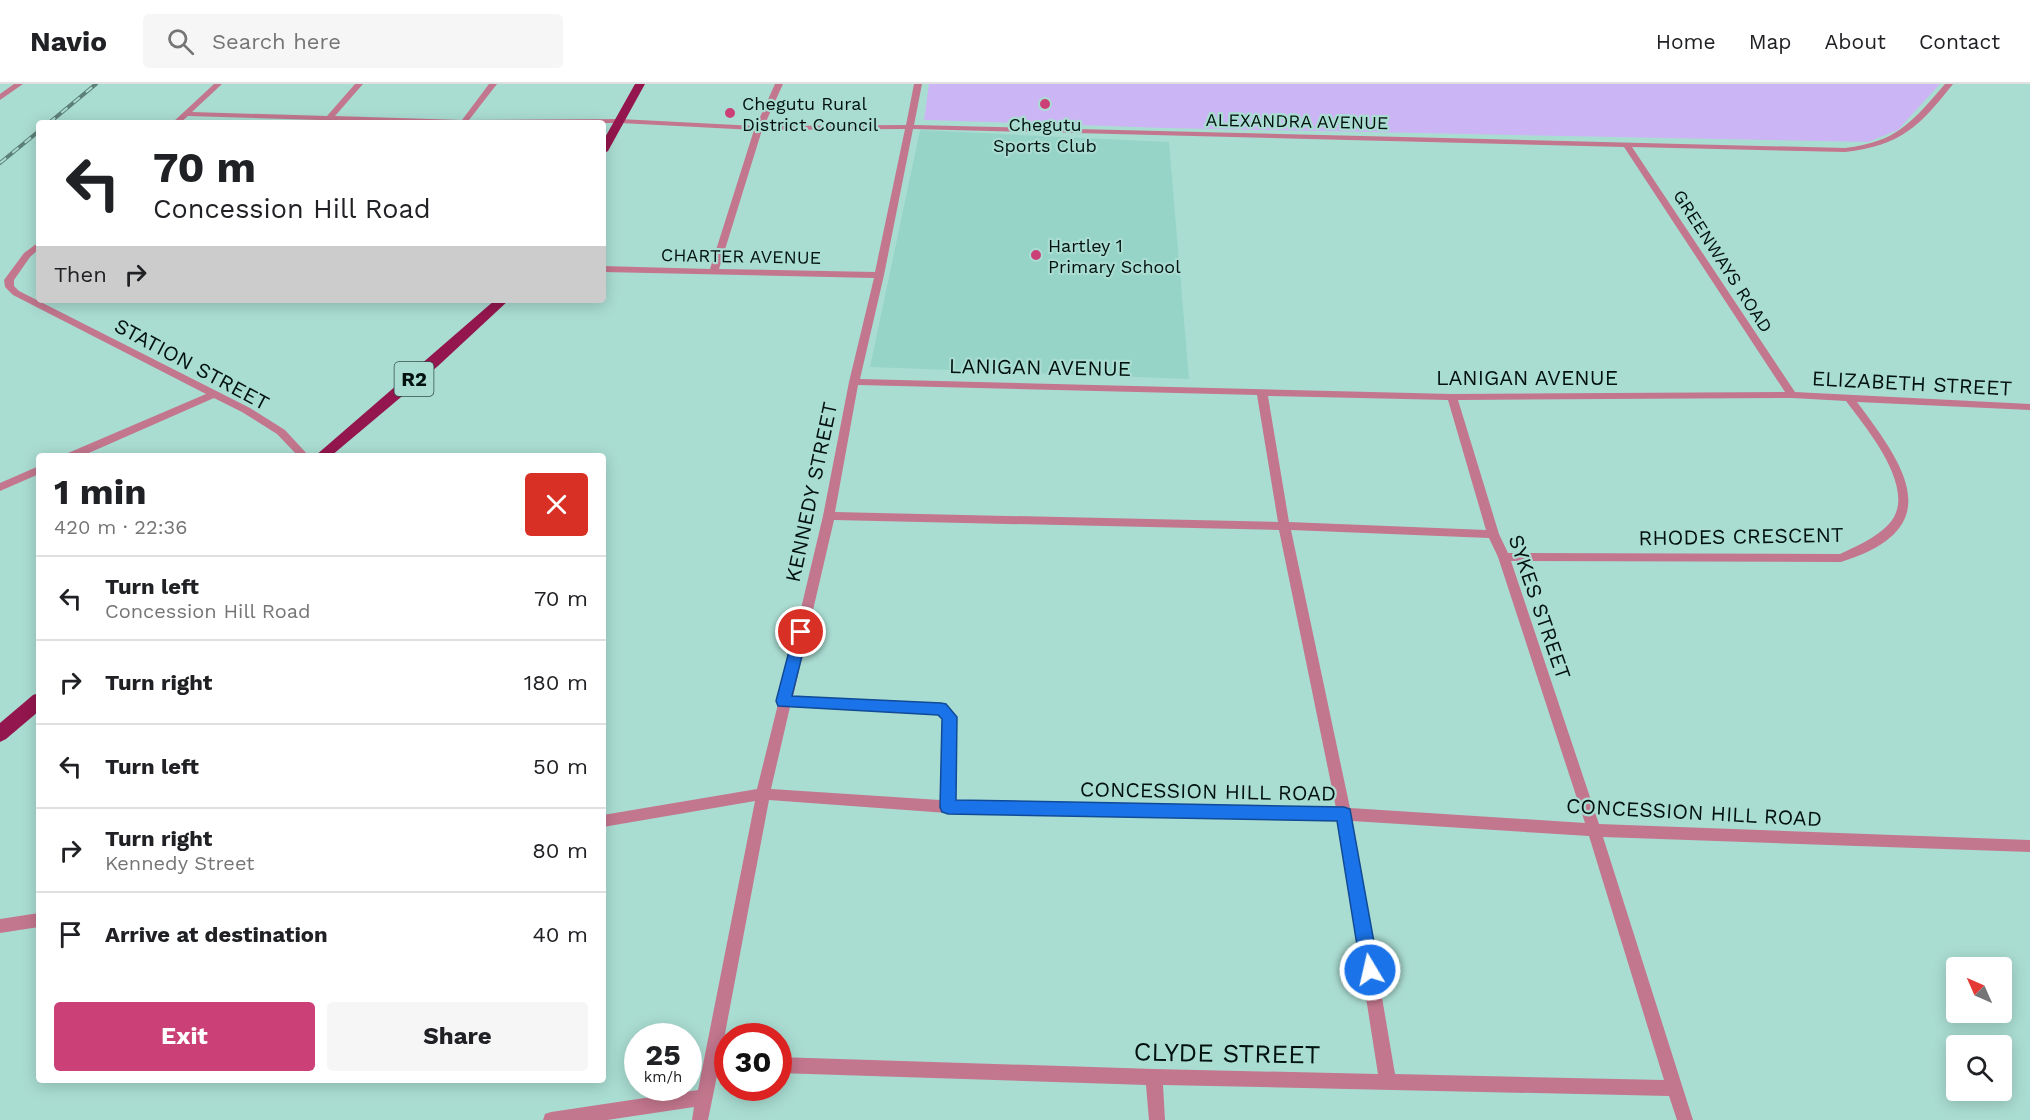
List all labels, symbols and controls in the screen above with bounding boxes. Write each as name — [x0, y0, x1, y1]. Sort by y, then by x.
search box — [143, 14, 563, 68]
text: Navio — [30, 25, 107, 58]
icon: search — [164, 25, 197, 58]
text: Search here — [212, 29, 341, 54]
text: Home — [1656, 29, 1716, 54]
text: Map — [1749, 29, 1792, 54]
text: About — [1825, 29, 1886, 54]
text: Contact — [1919, 29, 2000, 54]
place label: Chegutu Rural District Council — [742, 93, 879, 135]
marker: Chegutu Sports Club — [1038, 97, 1052, 111]
marker: Chegutu Rural District Council — [723, 106, 737, 120]
street label: ALEXANDRA AVENUE — [1206, 109, 1388, 133]
place label: Chegutu Sports Club — [993, 114, 1097, 156]
text: 70 m — [153, 143, 256, 192]
icon: left — [54, 144, 132, 222]
street label: GREENWAYS ROAD — [1669, 186, 1777, 336]
text: Concession Hill Road — [153, 193, 431, 225]
place label: Hartley 1 Primary School — [1048, 235, 1181, 277]
street label: CHARTER AVENUE — [661, 244, 821, 268]
marker: Hartley 1 Primary School — [1029, 248, 1043, 262]
icon: right — [119, 258, 152, 291]
text: Then — [54, 262, 107, 287]
street label: STATION STREET — [110, 313, 274, 415]
street label: LANIGAN AVENUE — [949, 353, 1131, 381]
road number: R2 — [394, 362, 434, 396]
street label: LANIGAN AVENUE — [1436, 365, 1618, 390]
street label: ELIZABETH STREET — [1811, 365, 2013, 401]
street label: KENNEDY STREET — [780, 399, 842, 584]
text: 1 min — [54, 471, 146, 513]
button: close — [525, 473, 588, 536]
text: 420 m · 22:36 — [54, 515, 187, 539]
street label: RHODES CRESCENT — [1638, 522, 1844, 550]
street label: SYKES STREET — [1504, 531, 1577, 683]
text: Turn left — [105, 574, 199, 599]
icon: left — [54, 582, 87, 615]
text: 70 m — [534, 586, 588, 611]
text: Concession Hill Road — [105, 599, 311, 623]
pin — [775, 606, 826, 657]
icon: arrive — [784, 615, 817, 648]
icon: right — [54, 666, 87, 699]
text: Turn right — [105, 670, 212, 695]
text: 180 m — [524, 670, 588, 695]
icon: left — [54, 750, 87, 783]
text: Turn left — [105, 754, 199, 779]
text: 50 m — [533, 754, 588, 779]
street label: CONCESSION HILL ROAD — [1080, 776, 1336, 806]
street label: CONCESSION HILL ROAD — [1565, 793, 1823, 831]
text: Turn right — [105, 826, 212, 851]
icon: right — [54, 834, 87, 867]
text: 80 m — [532, 838, 588, 863]
text: Kennedy Street — [105, 851, 255, 875]
icon: arrive — [54, 918, 87, 951]
text: Arrive at destination — [105, 922, 328, 947]
text: 40 m — [532, 922, 588, 947]
position arrow — [1338, 938, 1402, 1002]
north arrow — [1946, 957, 2012, 1023]
map controls — [1946, 957, 2012, 1101]
button: Exit — [54, 1002, 315, 1071]
button: Share — [327, 1002, 588, 1071]
speed limit sign: 30 — [714, 1023, 792, 1101]
button: search — [1946, 1035, 2012, 1101]
street label: CLYDE STREET — [1133, 1036, 1321, 1070]
text: 25 — [645, 1037, 681, 1072]
text: km/h — [644, 1068, 682, 1086]

